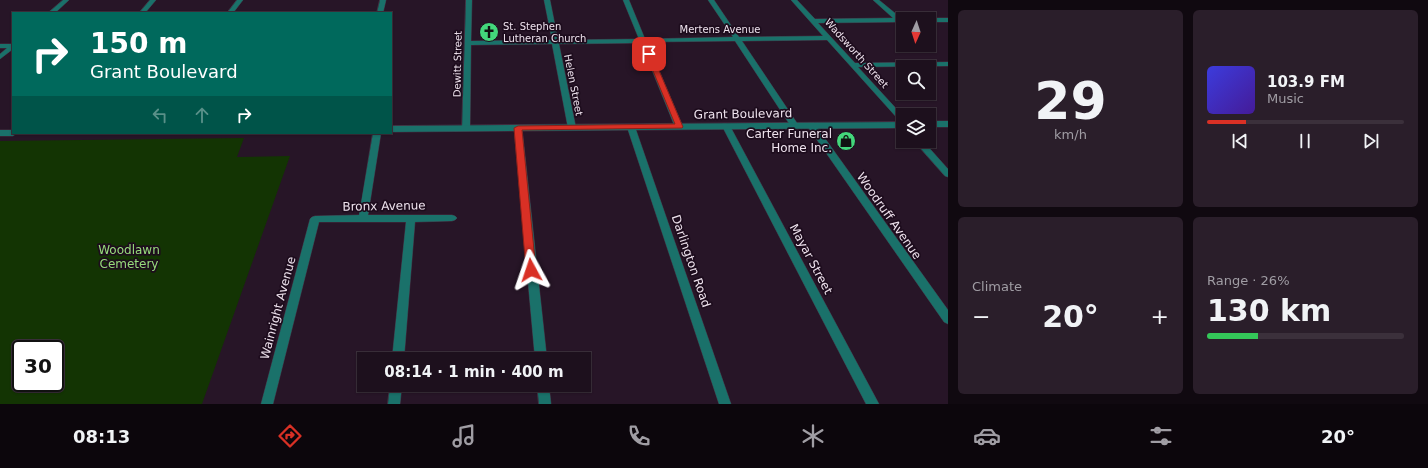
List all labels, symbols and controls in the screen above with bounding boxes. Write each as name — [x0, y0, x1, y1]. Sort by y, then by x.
north arrow — [896, 12, 936, 52]
map controls — [896, 12, 936, 148]
street label: Wadsworth Street — [823, 17, 891, 90]
church icon: St. Stephen Lutheran Church — [478, 21, 500, 43]
place label: St. Stephen Lutheran Church — [503, 21, 586, 44]
street label: Mertens Avenue — [680, 24, 760, 35]
text: 150 m — [90, 27, 187, 60]
icon: right — [24, 28, 76, 80]
street label: Dewitt Street — [451, 31, 464, 97]
pin — [632, 37, 666, 71]
icon: arrive — [638, 43, 660, 65]
street label: Helen Street — [562, 53, 585, 117]
button: search — [896, 60, 936, 100]
text: Grant Boulevard — [90, 61, 238, 82]
text: 29 — [1034, 71, 1107, 131]
text: 103.9 FM — [1267, 73, 1345, 91]
text: Music — [1267, 91, 1304, 106]
icon: left — [149, 104, 171, 126]
icon: ahead — [191, 104, 213, 126]
icon: right — [233, 104, 255, 126]
street label: Grant Boulevard — [694, 106, 792, 122]
button: layers — [896, 108, 936, 148]
place label: Carter Funeral Home Inc. — [746, 127, 832, 155]
text: km/h — [1054, 127, 1087, 142]
shop icon: Carter Funeral Home Inc. — [835, 130, 857, 152]
icon: previous — [1229, 130, 1251, 152]
icon: pause — [1294, 130, 1316, 152]
icon: next — [1360, 130, 1382, 152]
street label: Woodruff Avenue — [854, 170, 924, 262]
street label: Bronx Avenue — [342, 198, 426, 214]
street label: Darlington Road — [669, 213, 713, 309]
street label: Mayar Street — [787, 222, 835, 297]
park label: Woodlawn Cemetery — [98, 243, 160, 271]
position arrow — [510, 249, 552, 291]
street label: Wainright Avenue — [258, 255, 298, 361]
text: Range · 26% — [1207, 273, 1290, 288]
text: Climate — [972, 279, 1022, 294]
text: 130 km — [1207, 293, 1331, 328]
text: 20° — [1042, 299, 1099, 334]
text: − — [972, 304, 990, 329]
text: + — [1151, 304, 1169, 329]
speed limit sign: 30 — [12, 340, 64, 392]
text: 08:14 · 1 min · 400 m — [384, 363, 564, 381]
icon: directions — [276, 422, 304, 450]
icon: music — [450, 422, 478, 450]
icon: phone — [625, 422, 653, 450]
icon: climate — [799, 422, 827, 450]
icon: car — [973, 422, 1001, 450]
icon: filters — [1147, 422, 1175, 450]
text: 08:13 — [73, 426, 130, 447]
text: 20° — [1321, 426, 1355, 447]

